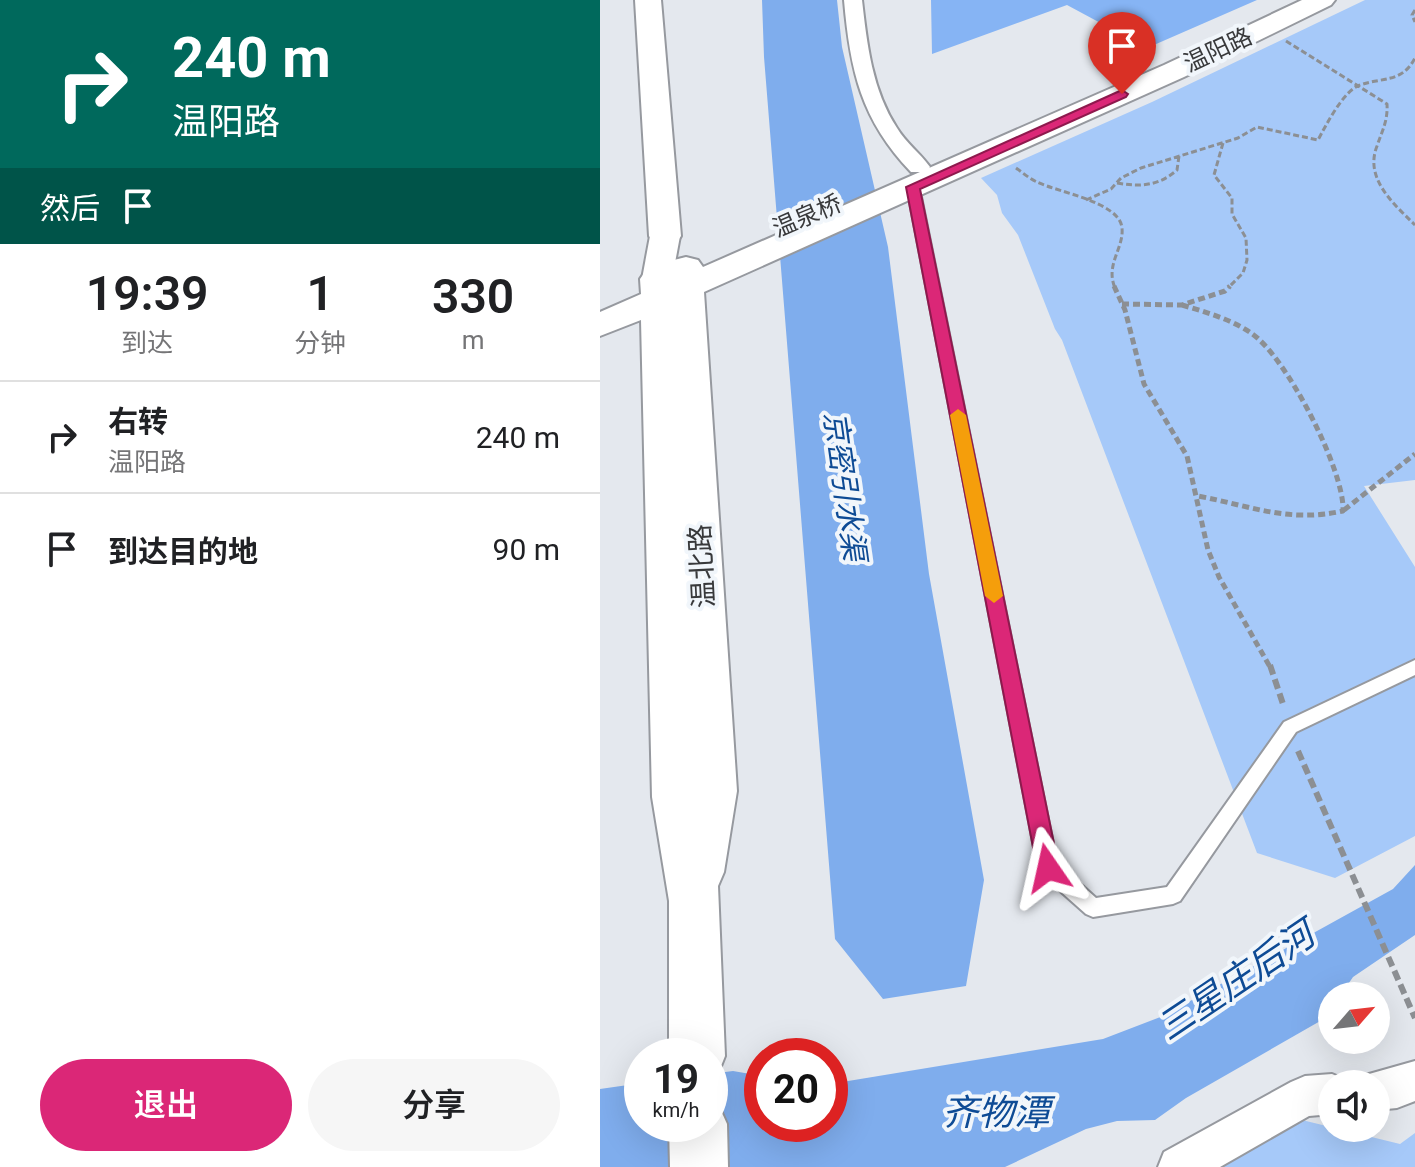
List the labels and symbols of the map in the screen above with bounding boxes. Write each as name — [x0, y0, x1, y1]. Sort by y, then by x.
pin — [1088, 12, 1156, 94]
street label: 温阳路 — [1179, 22, 1257, 78]
street label: 温泉桥 — [768, 189, 846, 243]
water label: 京密引水渠 — [817, 409, 873, 567]
street label: 温北路 — [683, 523, 721, 609]
position arrow — [1006, 826, 1090, 910]
water label: 三星庄后河 — [1150, 910, 1327, 1049]
north arrow — [1318, 982, 1390, 1054]
speed limit sign: 20 — [744, 1038, 848, 1142]
water label: 齐物潭 — [942, 1092, 1056, 1134]

